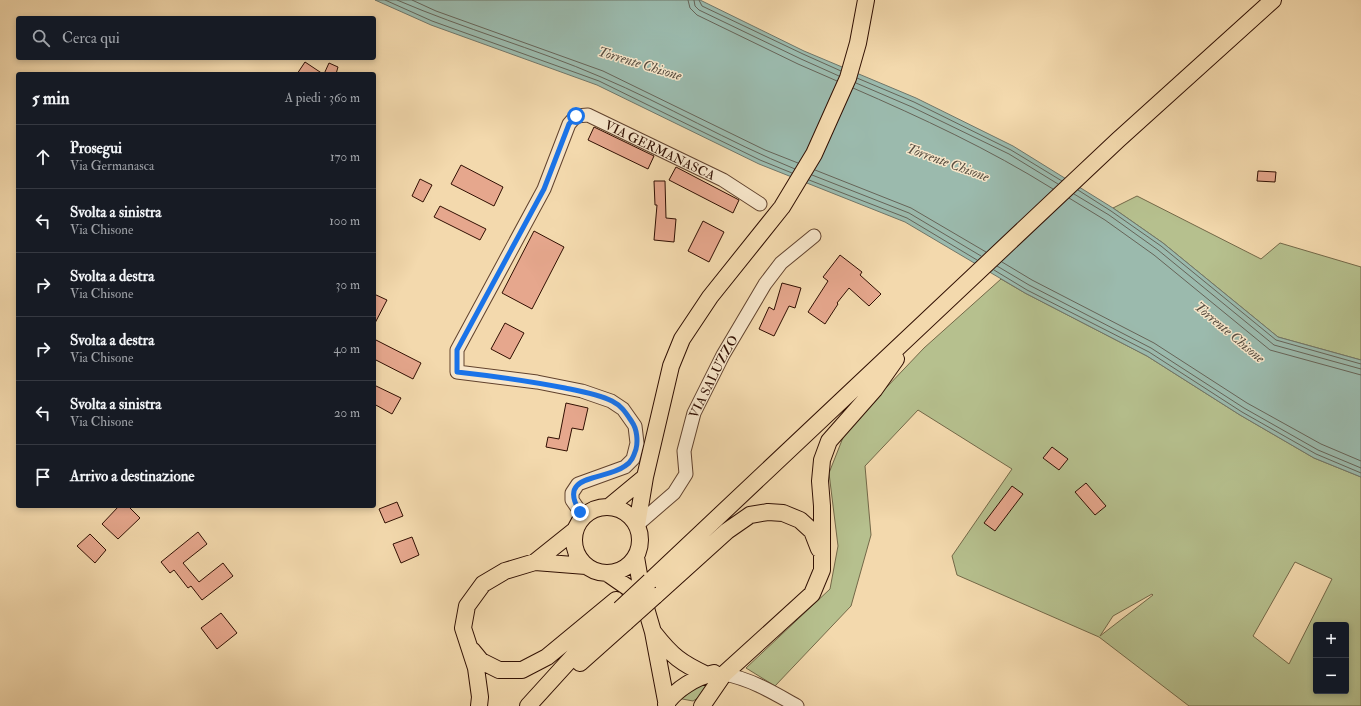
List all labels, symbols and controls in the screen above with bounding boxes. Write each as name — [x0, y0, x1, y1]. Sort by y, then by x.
search box — [16, 16, 376, 60]
icon: search — [30, 27, 52, 49]
text: Cerca qui — [62, 29, 120, 48]
water label: Torrente Chisone — [596, 43, 684, 84]
text: 5 min — [32, 88, 70, 109]
text: A piedi · 360 m — [285, 90, 360, 106]
route start — [567, 107, 585, 125]
street label: VIA GERMANASCA — [602, 117, 718, 184]
text: Prosegui — [70, 139, 122, 158]
water label: Torrente Chisone — [904, 140, 992, 185]
icon: ahead — [32, 146, 54, 168]
text: 170 m — [330, 149, 360, 165]
text: Via Germanasca — [70, 158, 154, 174]
text: Svolta a sinistra — [70, 203, 162, 222]
icon: left — [32, 210, 54, 232]
text: 100 m — [329, 213, 360, 229]
text: Via Chisone — [70, 222, 133, 238]
text: Svolta a destra — [70, 267, 154, 286]
icon: right — [32, 274, 54, 296]
text: 30 m — [336, 277, 360, 293]
text: Via Chisone — [70, 286, 133, 302]
water label: Torrente Chisone — [1191, 298, 1269, 367]
text: Svolta a destra — [70, 331, 154, 350]
street label: VIA SALUZZO — [686, 333, 742, 421]
icon: right — [32, 338, 54, 360]
text: 40 m — [334, 341, 360, 357]
text: Via Chisone — [70, 350, 133, 366]
text: Svolta a sinistra — [70, 395, 162, 414]
icon: left — [32, 402, 54, 424]
text: 20 m — [334, 405, 360, 421]
text: Via Chisone — [70, 414, 133, 430]
icon: arrive — [32, 466, 54, 488]
text: Arrivo a destinazione — [70, 467, 195, 486]
route end — [571, 503, 589, 521]
map controls — [1313, 622, 1349, 694]
button: + — [1313, 622, 1349, 658]
button: − — [1313, 658, 1349, 694]

